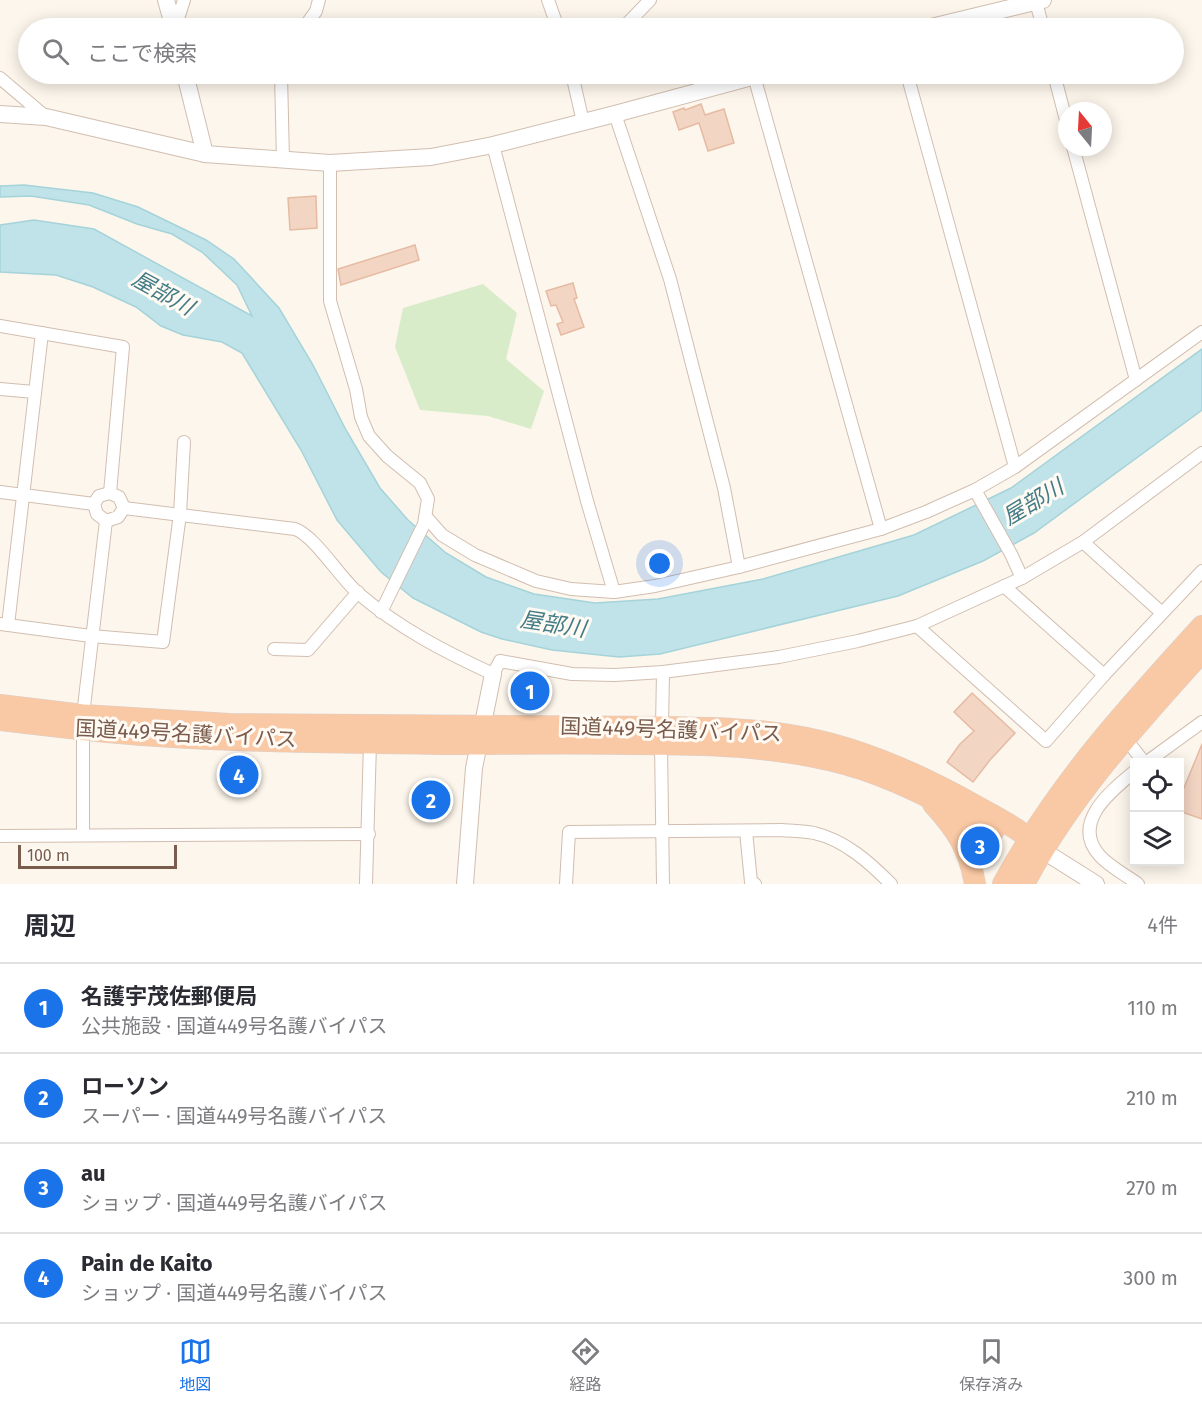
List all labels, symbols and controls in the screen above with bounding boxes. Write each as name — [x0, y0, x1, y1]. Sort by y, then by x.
search box — [18, 18, 1184, 84]
icon: search — [39, 35, 72, 68]
text: ここで検索 — [87, 40, 197, 67]
north arrow — [1058, 102, 1112, 156]
water label: 屋部川 — [128, 265, 200, 322]
water label: 屋部川 — [998, 472, 1070, 531]
your location — [645, 549, 674, 578]
water label: 屋部川 — [518, 606, 590, 643]
pin: 1 — [510, 668, 550, 714]
street label: 国道449号名護バイパス — [560, 713, 782, 747]
street label: 国道449号名護バイパス — [75, 715, 297, 753]
pin: 4 — [220, 752, 258, 798]
map controls — [1130, 758, 1184, 866]
button: locate — [1130, 758, 1184, 812]
pin: 2 — [412, 778, 450, 822]
button: layers — [1130, 812, 1184, 866]
pin: 3 — [960, 824, 1000, 868]
scale bar — [18, 842, 177, 870]
text: 100 m — [27, 846, 70, 865]
text: 周辺 — [24, 911, 76, 942]
text: 4件 — [1147, 913, 1178, 937]
text: 名護宇茂佐郵便局 — [81, 983, 257, 1010]
text: 1 — [39, 996, 48, 1020]
text: 110 m — [1127, 996, 1178, 1020]
text: 公共施設 · 国道449号名護バイパス — [81, 1014, 387, 1038]
text: ローソン — [81, 1073, 169, 1100]
text: 2 — [38, 1086, 49, 1110]
text: 210 m — [1126, 1086, 1178, 1110]
text: スーパー · 国道449号名護バイパス — [81, 1104, 387, 1128]
text: au — [81, 1160, 106, 1187]
text: 3 — [38, 1176, 49, 1200]
text: 270 m — [1126, 1176, 1178, 1200]
text: ショップ · 国道449号名護バイパス — [81, 1191, 387, 1215]
text: Pain de Kaito — [81, 1250, 213, 1277]
text: 4 — [38, 1266, 49, 1290]
text: 300 m — [1123, 1266, 1178, 1290]
text: ショップ · 国道449号名護バイパス — [81, 1281, 387, 1305]
tab: 地図 — [179, 1335, 212, 1395]
tab: 経路 — [569, 1335, 602, 1395]
tab: 保存済み — [959, 1335, 1023, 1395]

